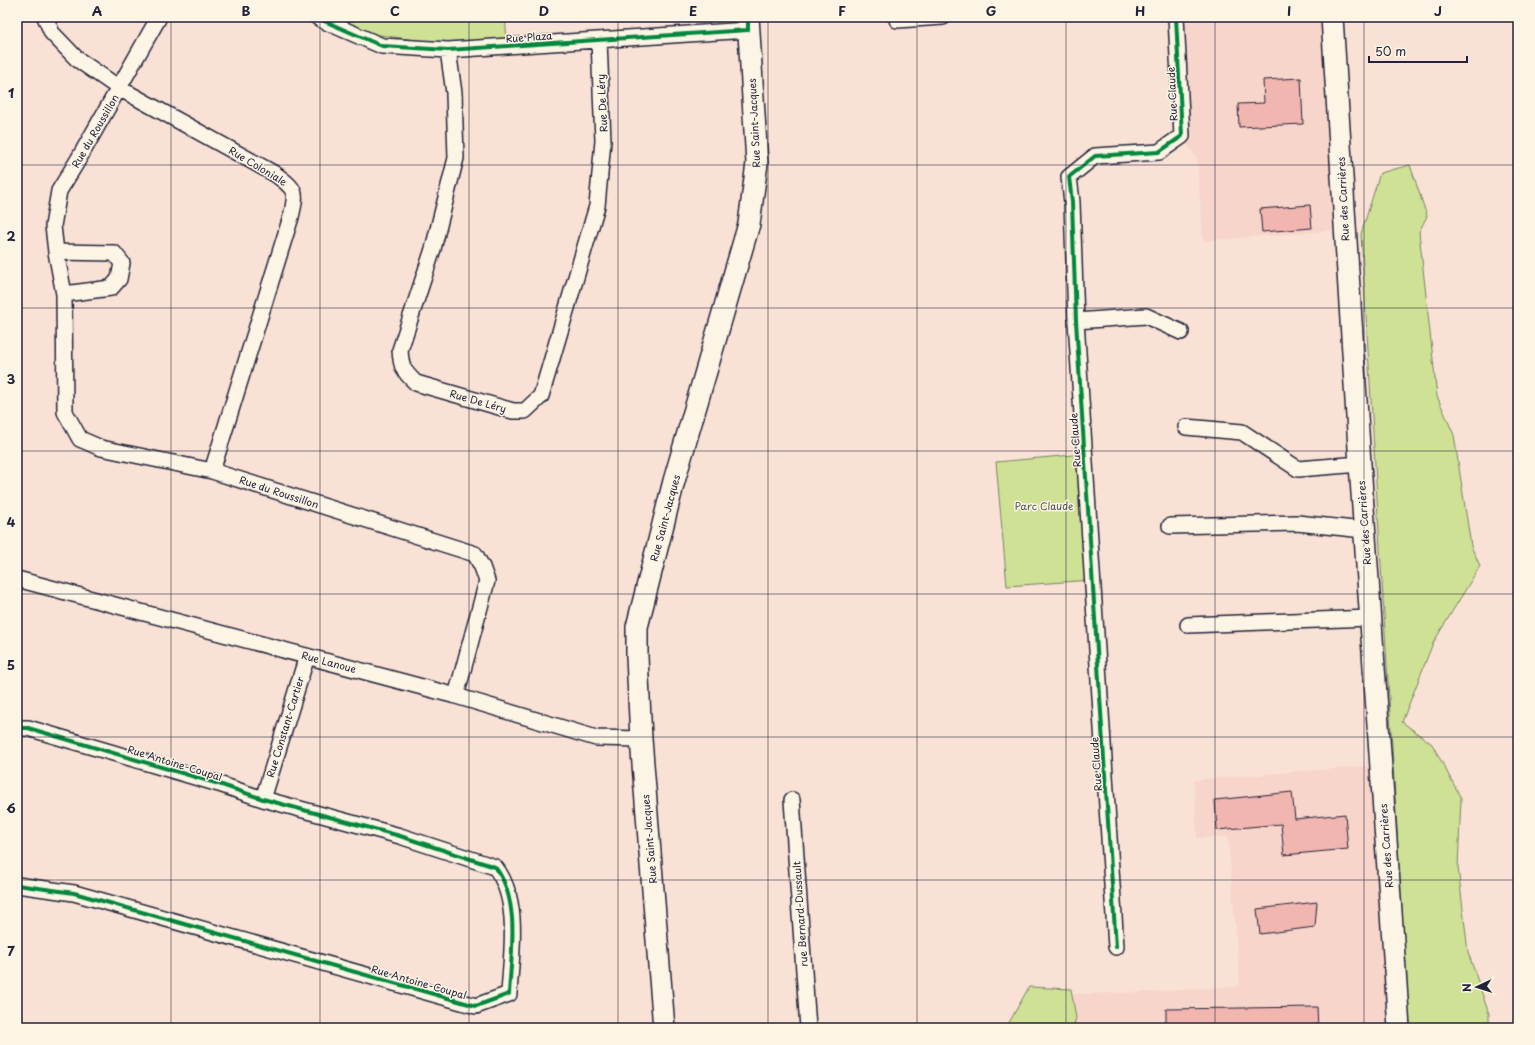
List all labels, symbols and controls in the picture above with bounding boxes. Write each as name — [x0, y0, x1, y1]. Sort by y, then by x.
text: A — [92, 1, 102, 20]
text: B — [242, 1, 251, 20]
text: C — [390, 1, 400, 20]
text: D — [539, 1, 549, 20]
text: E — [689, 1, 697, 20]
text: F — [838, 1, 846, 20]
text: G — [986, 1, 996, 20]
text: H — [1135, 1, 1145, 20]
text: I — [1287, 1, 1291, 20]
text: J — [1434, 1, 1442, 20]
street label: Rue Plaza — [505, 27, 554, 46]
scale bar — [1369, 38, 1467, 64]
text: 50 m — [1375, 42, 1406, 60]
street label: Rue Claude — [1163, 66, 1180, 122]
street label: Rue De Léry — [592, 73, 611, 133]
street label: Rue Saint-Jacques — [744, 78, 763, 168]
text: 1 — [8, 83, 14, 102]
street label: Rue du Roussillon — [67, 91, 122, 170]
street label: Rue Coloniale — [226, 142, 291, 189]
street label: Rue des Carrières — [1333, 156, 1352, 242]
text: 2 — [6, 226, 16, 245]
text: 3 — [7, 369, 16, 388]
street label: Rue De Léry — [448, 385, 508, 416]
street label: Rue Claude — [1065, 412, 1084, 468]
street label: Rue du Roussillon — [237, 472, 321, 511]
street label: Rue Saint-Jacques — [646, 472, 683, 563]
street label: Rue des Carrières — [1353, 480, 1374, 566]
park label: Parc Claude — [1015, 498, 1074, 513]
text: 4 — [7, 512, 16, 531]
street label: Rue Lanoue — [300, 647, 359, 676]
text: 5 — [7, 655, 15, 674]
street label: Rue Constant-Cartier — [262, 674, 307, 779]
street label: Rue Claude — [1086, 736, 1105, 792]
street label: Rue Antoine-Coupal — [126, 741, 224, 784]
street label: Rue Saint-Jacques — [637, 793, 660, 884]
text: 6 — [6, 798, 16, 817]
street label: Rue des Carrières — [1375, 803, 1396, 889]
street label: rue Bernard-Dussault — [788, 861, 811, 967]
text: 7 — [7, 941, 15, 960]
street label: Rue Antoine-Coupal — [370, 961, 469, 1002]
north arrow — [1457, 967, 1497, 1007]
text: N — [1458, 983, 1475, 993]

